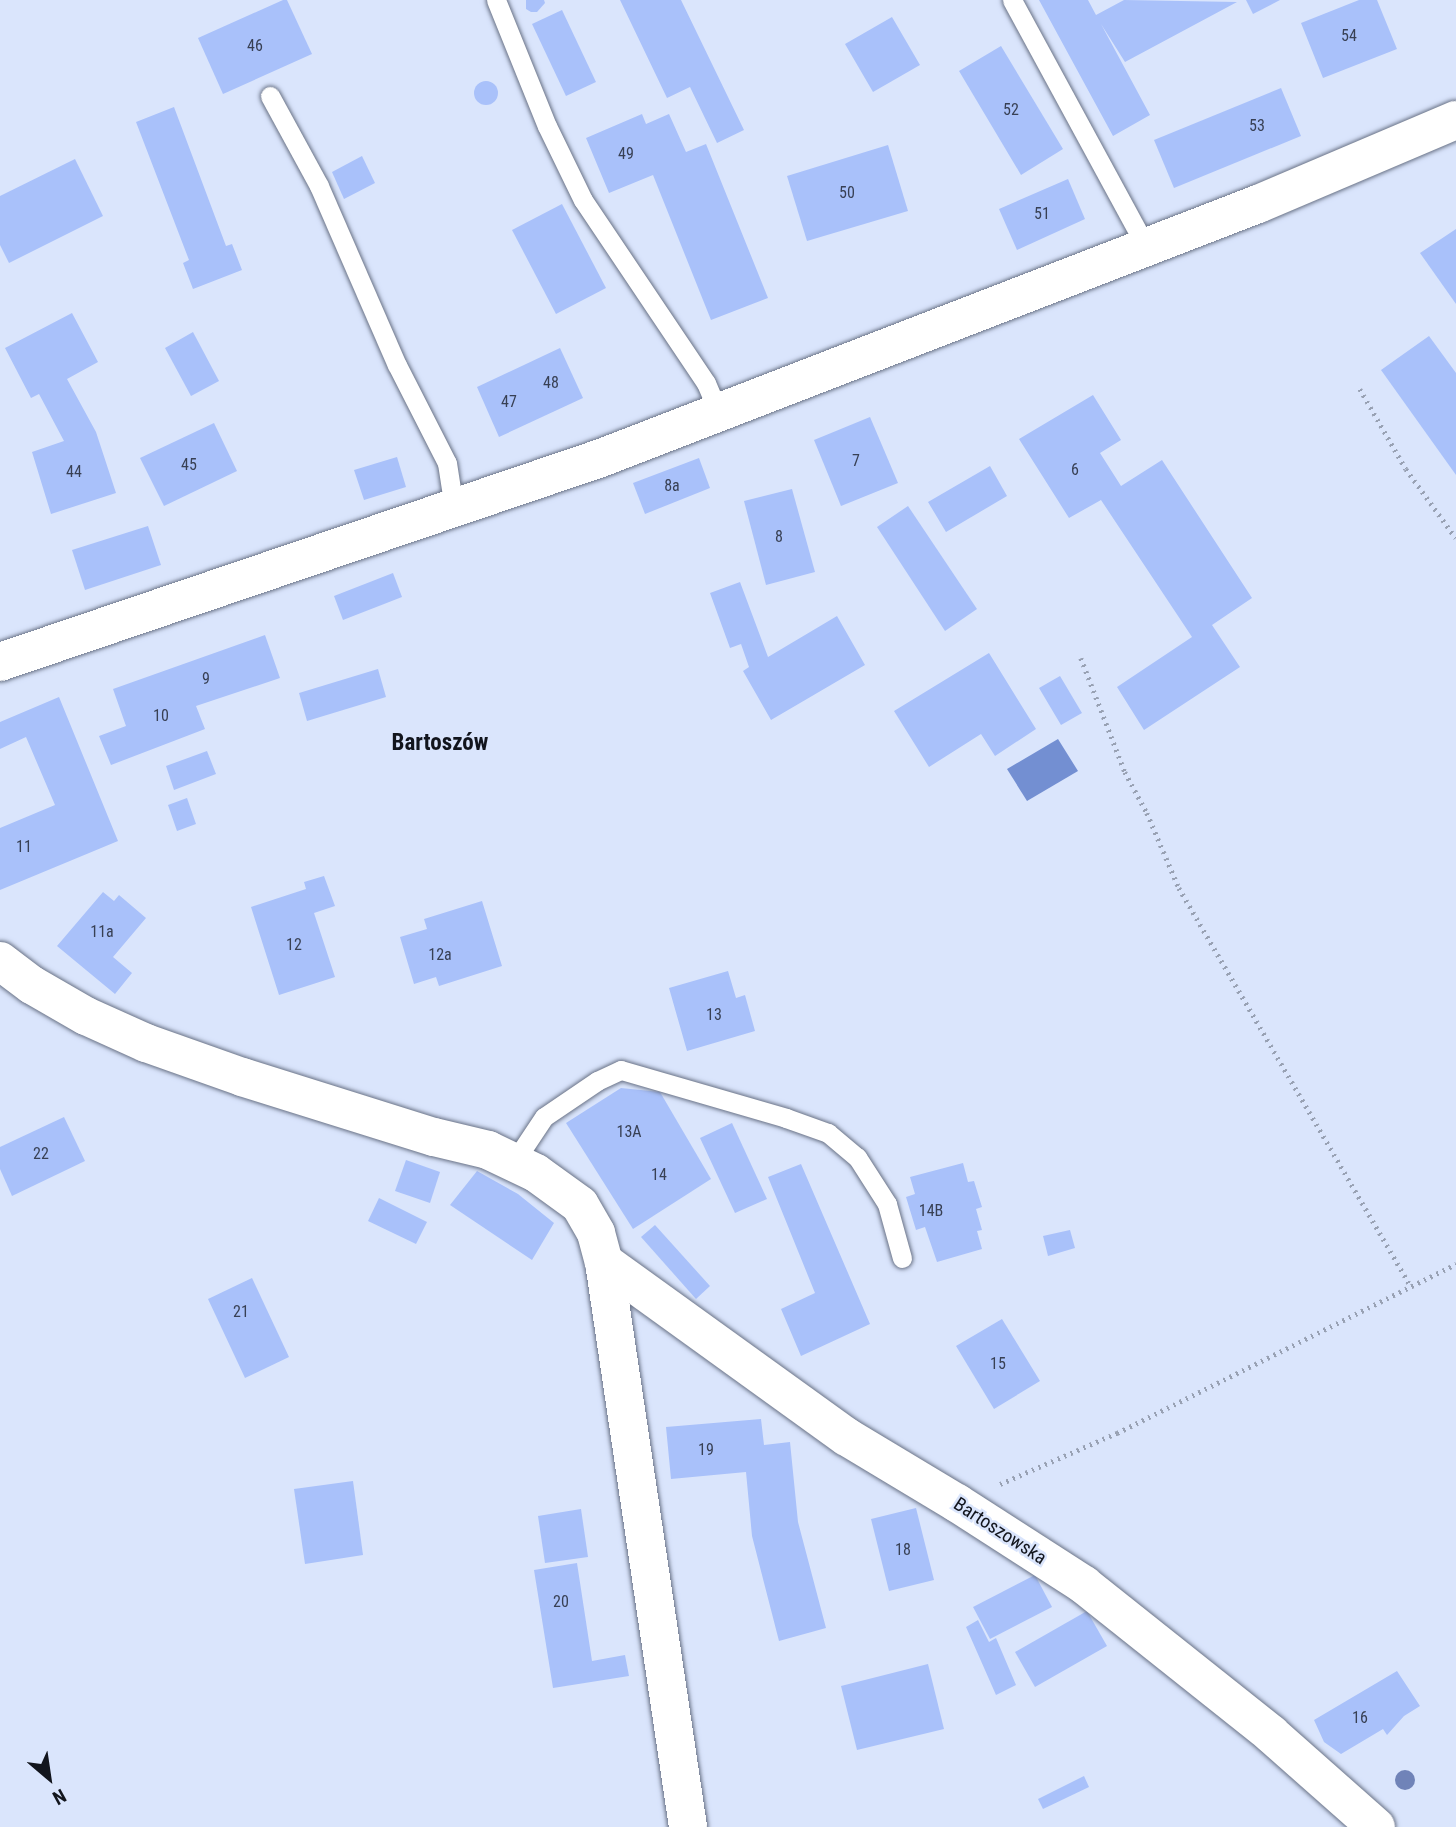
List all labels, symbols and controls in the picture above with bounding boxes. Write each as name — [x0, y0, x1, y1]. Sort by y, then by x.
house number: 54 — [1341, 26, 1357, 46]
house number: 46 — [247, 36, 263, 56]
house number: 52 — [1003, 100, 1019, 120]
house number: 53 — [1249, 116, 1265, 136]
house number: 49 — [618, 144, 634, 164]
house number: 50 — [839, 183, 855, 203]
house number: 51 — [1034, 204, 1050, 224]
house number: 48 — [543, 373, 559, 393]
house number: 47 — [501, 392, 517, 412]
house number: 7 — [852, 451, 860, 471]
house number: 45 — [181, 455, 197, 475]
house number: 6 — [1071, 460, 1079, 480]
house number: 44 — [66, 462, 82, 482]
house number: 8a — [664, 476, 680, 496]
house number: 8 — [775, 527, 783, 547]
house number: 9 — [202, 669, 210, 689]
house number: 10 — [153, 706, 169, 726]
district label: Bartoszów — [392, 729, 488, 757]
house number: 11 — [16, 837, 32, 857]
house number: 11a — [90, 922, 114, 942]
house number: 12 — [286, 935, 302, 955]
house number: 12a — [428, 945, 452, 965]
house number: 13 — [706, 1005, 722, 1025]
house number: 13A — [616, 1122, 642, 1142]
house number: 22 — [33, 1144, 49, 1164]
house number: 14 — [651, 1165, 667, 1185]
house number: 14B — [919, 1201, 943, 1221]
house number: 21 — [233, 1302, 249, 1322]
house number: 15 — [990, 1354, 1006, 1374]
house number: 19 — [698, 1440, 714, 1460]
street label: Bartoszowska — [949, 1493, 1051, 1569]
house number: 18 — [895, 1540, 911, 1560]
house number: 20 — [553, 1592, 569, 1612]
house number: 16 — [1352, 1708, 1368, 1728]
north arrow — [14, 1743, 84, 1813]
text: N — [49, 1784, 70, 1810]

